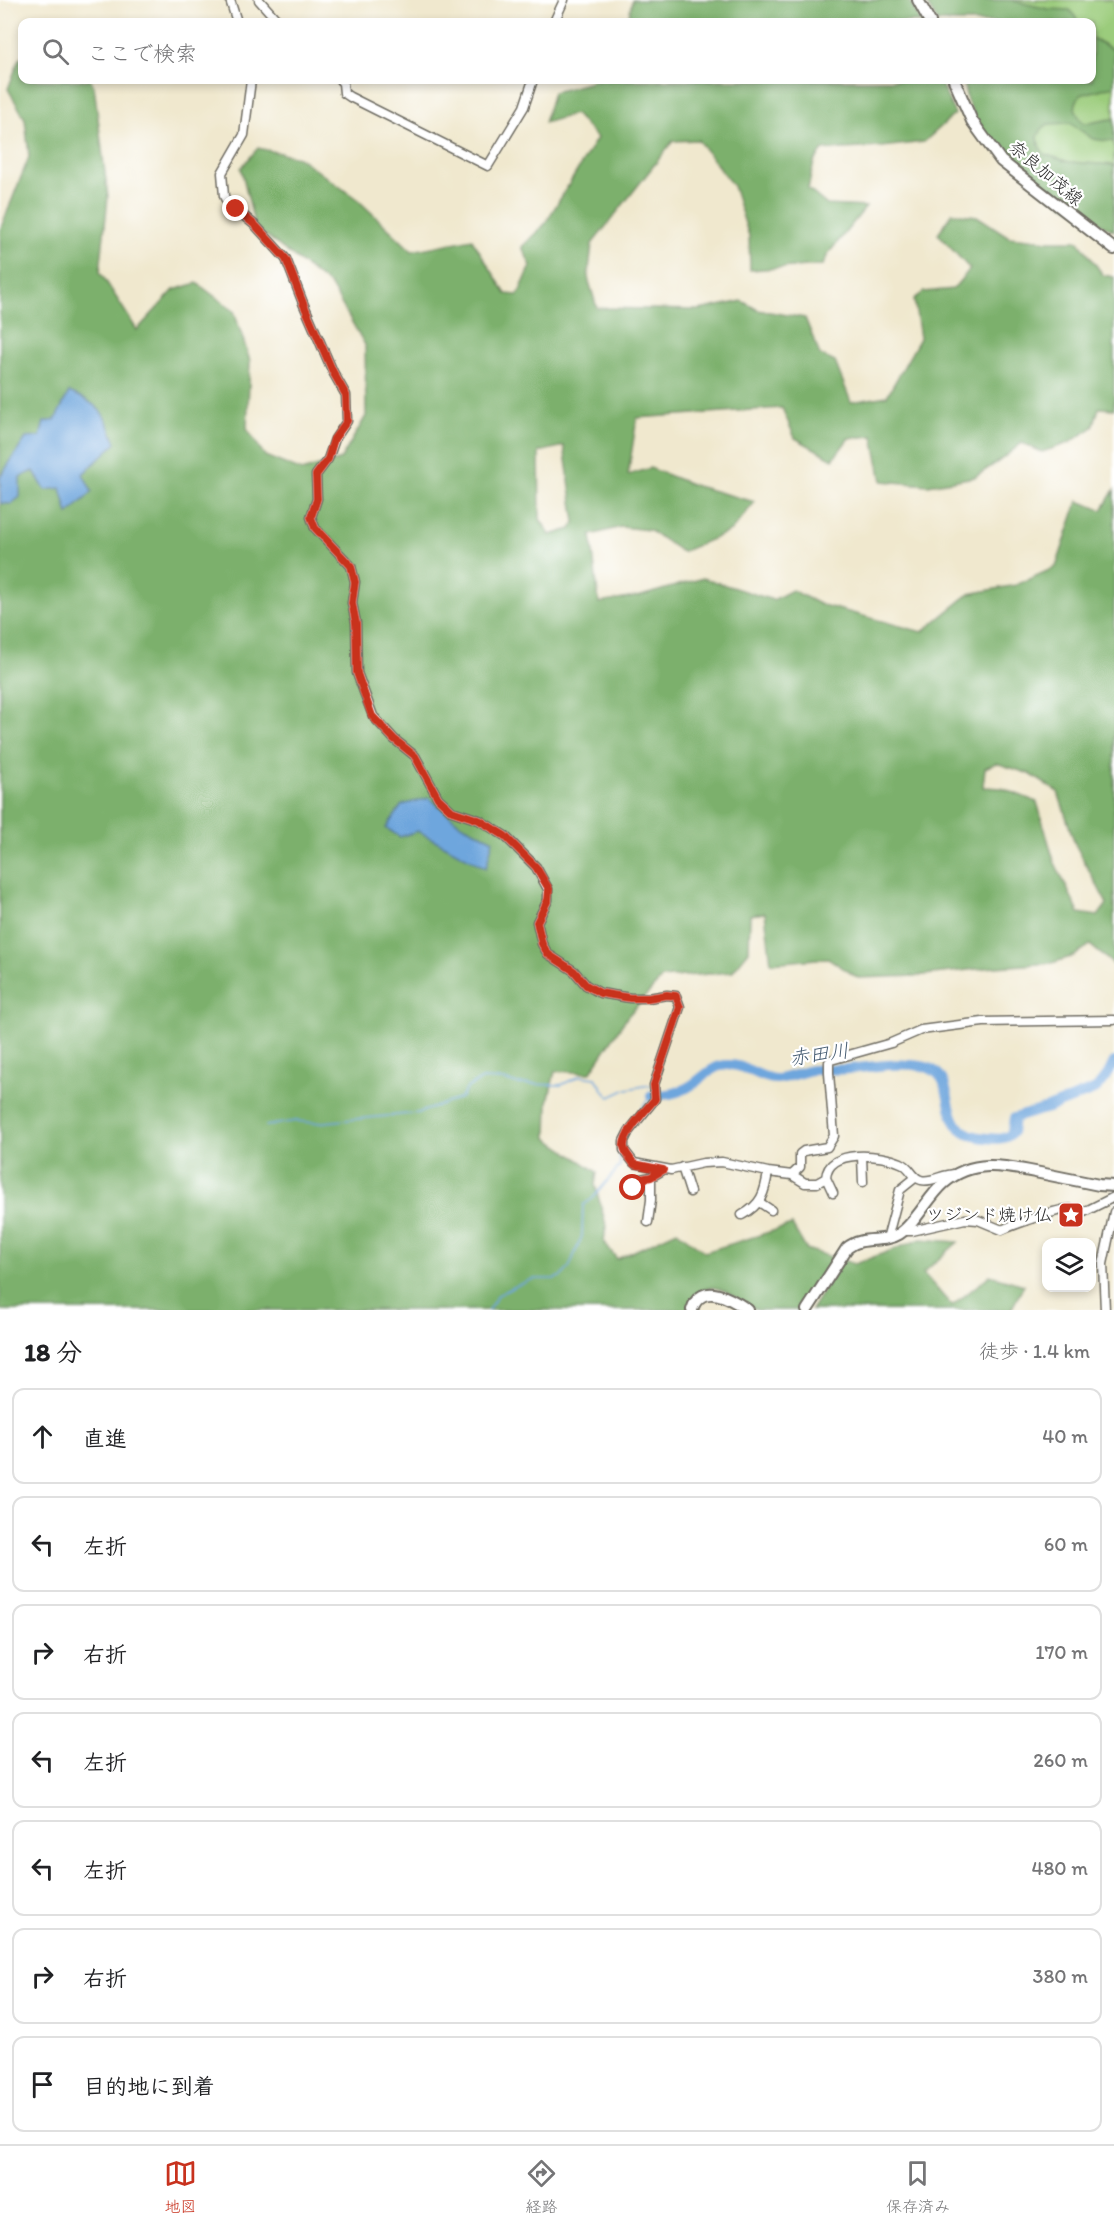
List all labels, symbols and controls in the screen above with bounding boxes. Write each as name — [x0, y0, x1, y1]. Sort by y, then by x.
search box — [18, 18, 1096, 84]
icon: search — [39, 35, 72, 68]
text: ここで検索 — [87, 40, 197, 67]
street label: 奈良加茂線 — [1004, 136, 1088, 210]
route end — [222, 195, 248, 221]
water label: 赤田川 — [788, 1038, 850, 1070]
route start — [619, 1174, 645, 1200]
place icon: ツジンド焼け仏 — [1056, 1200, 1086, 1230]
place label: ツジンド焼け仏 — [926, 1204, 1052, 1226]
map controls — [1042, 1238, 1096, 1292]
button: layers — [1042, 1238, 1096, 1292]
text: 18 分 — [24, 1336, 82, 1368]
text: 徒歩 · 1.4 km — [979, 1339, 1090, 1363]
icon: ahead — [26, 1420, 59, 1453]
text: 40 m — [1042, 1424, 1088, 1448]
text: 直進 — [83, 1425, 127, 1452]
icon: left — [26, 1528, 59, 1561]
text: 60 m — [1044, 1532, 1088, 1556]
text: 左折 — [83, 1533, 127, 1560]
icon: right — [26, 1636, 59, 1669]
text: 170 m — [1035, 1640, 1088, 1664]
text: 右折 — [83, 1641, 127, 1668]
icon: left — [26, 1744, 59, 1777]
text: 260 m — [1033, 1748, 1088, 1772]
text: 左折 — [83, 1749, 127, 1776]
icon: left — [26, 1852, 59, 1885]
text: 480 m — [1031, 1856, 1088, 1880]
text: 左折 — [83, 1857, 127, 1884]
icon: right — [26, 1960, 59, 1993]
text: 380 m — [1033, 1964, 1088, 1988]
text: 右折 — [83, 1965, 127, 1992]
icon: arrive — [26, 2068, 59, 2101]
text: 目的地に到着 — [83, 2073, 215, 2100]
tab: 地図 — [164, 2157, 197, 2217]
tab: 経路 — [525, 2157, 558, 2217]
tab: 保存済み — [886, 2157, 950, 2217]

